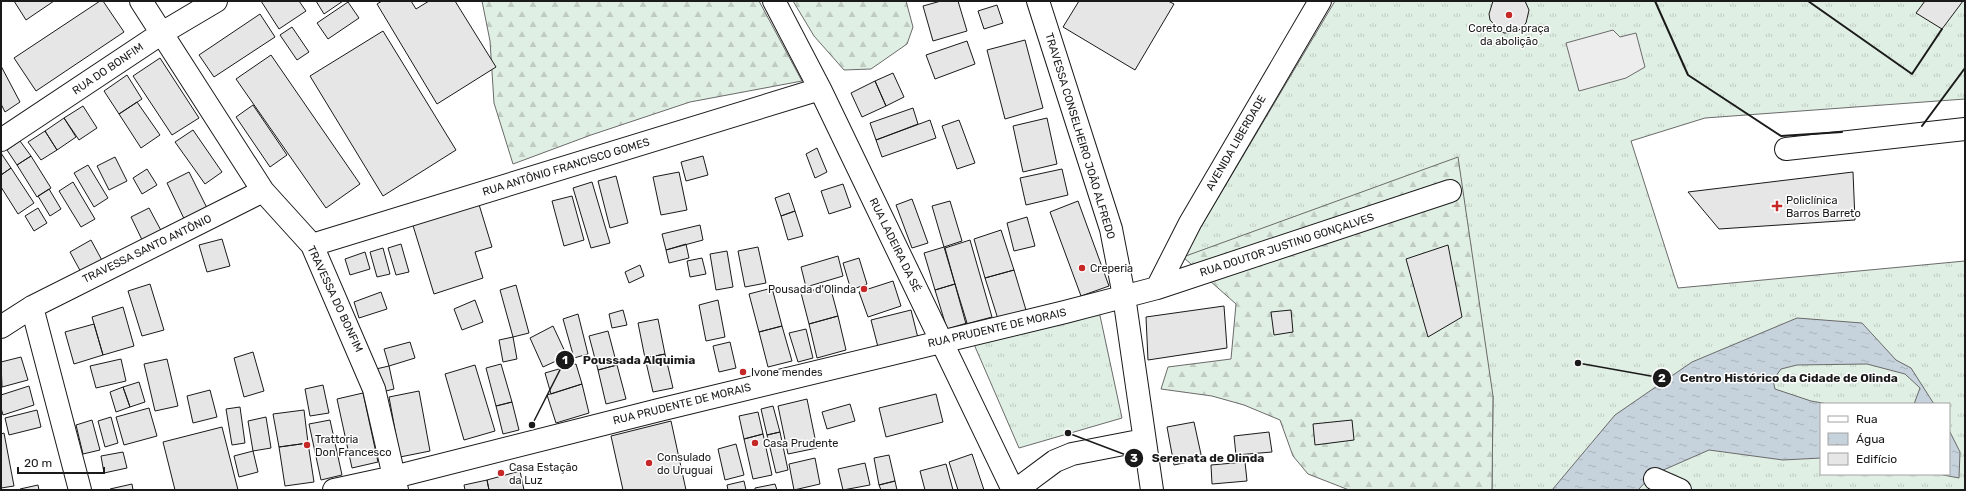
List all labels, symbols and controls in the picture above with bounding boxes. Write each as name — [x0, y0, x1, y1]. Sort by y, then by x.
marker: Coreto da praça da abolição — [1504, 10, 1514, 20]
place label: Coreto da praça da abolição — [1468, 22, 1550, 48]
street label: TRAVESSA CONSELHEIRO JOÃO ALFREDO — [1042, 31, 1118, 241]
street label: RUA DO BONFIM — [70, 40, 146, 98]
street label: AVENIDA LIBERDADE — [1203, 93, 1269, 193]
street label: RUA ANTÔNIO FRANCISCO GOMES — [481, 135, 651, 199]
place label: Policlínica Barros Barreto — [1786, 194, 1861, 220]
street label: RUA LADEIRA DA SÉ — [867, 196, 924, 294]
marker: Policlínica Barros Barreto — [1771, 200, 1783, 212]
street label: RUA DOUTOR JUSTINO GONÇALVES — [1198, 211, 1376, 279]
street label: TRAVESSA SANTO ANTÔNIO — [80, 212, 214, 286]
street label: TRAVESSA DO BONFIM — [305, 244, 365, 354]
place label: Creperia — [1090, 262, 1133, 275]
marker: Creperia — [1077, 263, 1087, 273]
place label: Pousada d'Olinda — [768, 283, 856, 296]
marker: Pousada d'Olinda — [859, 284, 869, 294]
street label: RUA PRUDENTE DE MORAIS — [927, 306, 1068, 350]
callout: Poussada Alquimia — [555, 348, 704, 372]
text: 1 — [562, 353, 568, 367]
text: Poussada Alquimia — [583, 353, 695, 367]
place label: Ivone mendes — [751, 366, 823, 379]
callout: Centro Histórico da Cidade de Olinda — [1652, 366, 1906, 390]
marker: Ivone mendes — [738, 367, 748, 377]
text: 2 — [1658, 371, 1666, 385]
text: Centro Histórico da Cidade de Olinda — [1680, 371, 1898, 385]
street label: RUA PRUDENTE DE MORAIS — [612, 381, 752, 427]
legend — [1820, 403, 1950, 475]
text: Rua — [1856, 412, 1878, 426]
text: Água — [1856, 432, 1885, 446]
place label: Trattoria Don Francesco — [315, 433, 392, 459]
place label: Casa Prudente — [763, 437, 838, 450]
marker: Casa Prudente — [750, 438, 760, 448]
marker: Trattoria Don Francesco — [302, 440, 312, 450]
callout: Serenata de Olinda — [1124, 446, 1273, 470]
scale bar — [18, 449, 104, 475]
place label: Consulado do Uruguai — [657, 451, 713, 477]
text: 3 — [1130, 451, 1138, 465]
text: Serenata de Olinda — [1152, 451, 1264, 465]
text: Edifício — [1856, 452, 1897, 466]
text: 20 m — [24, 456, 52, 470]
marker: Consulado do Uruguai — [644, 458, 654, 468]
place label: Casa Estação da Luz — [509, 461, 578, 487]
marker: Casa Estação da Luz — [496, 468, 506, 478]

